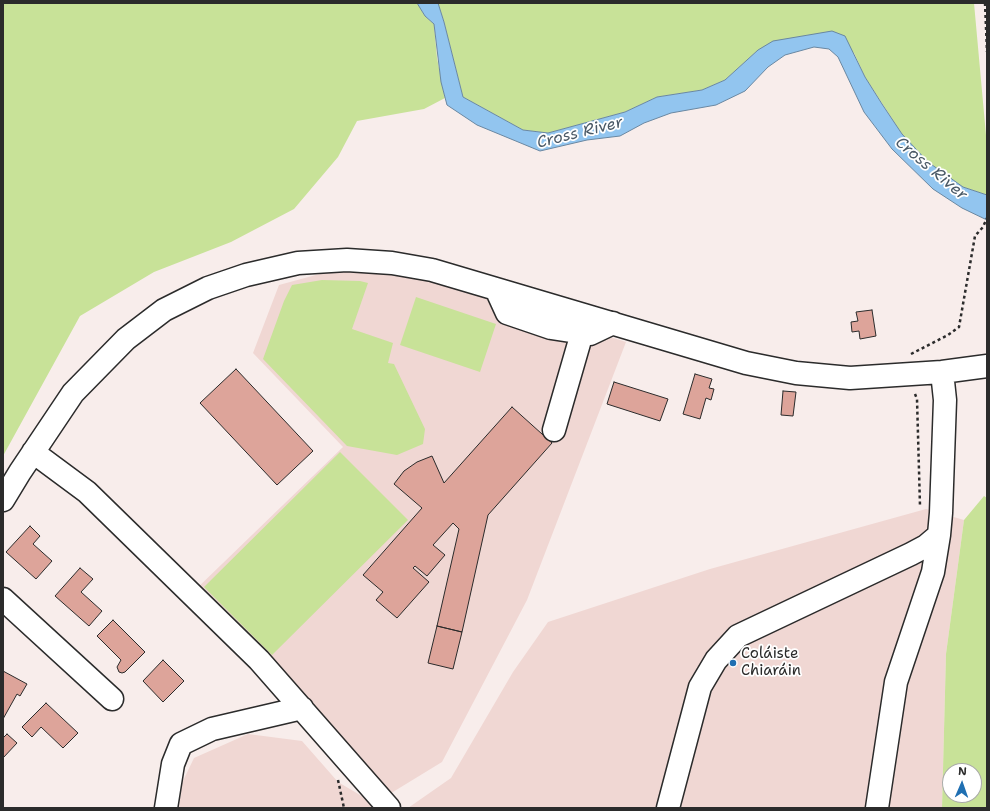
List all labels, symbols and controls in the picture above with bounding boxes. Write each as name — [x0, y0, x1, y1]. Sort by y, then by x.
water label: Cross River — [535, 113, 625, 153]
water label: Cross River — [891, 133, 971, 205]
place label: Coláiste Chiaráin — [741, 645, 801, 680]
marker: Coláiste Chiaráin — [728, 658, 738, 668]
north arrow — [942, 763, 982, 803]
text: N — [958, 764, 967, 779]

